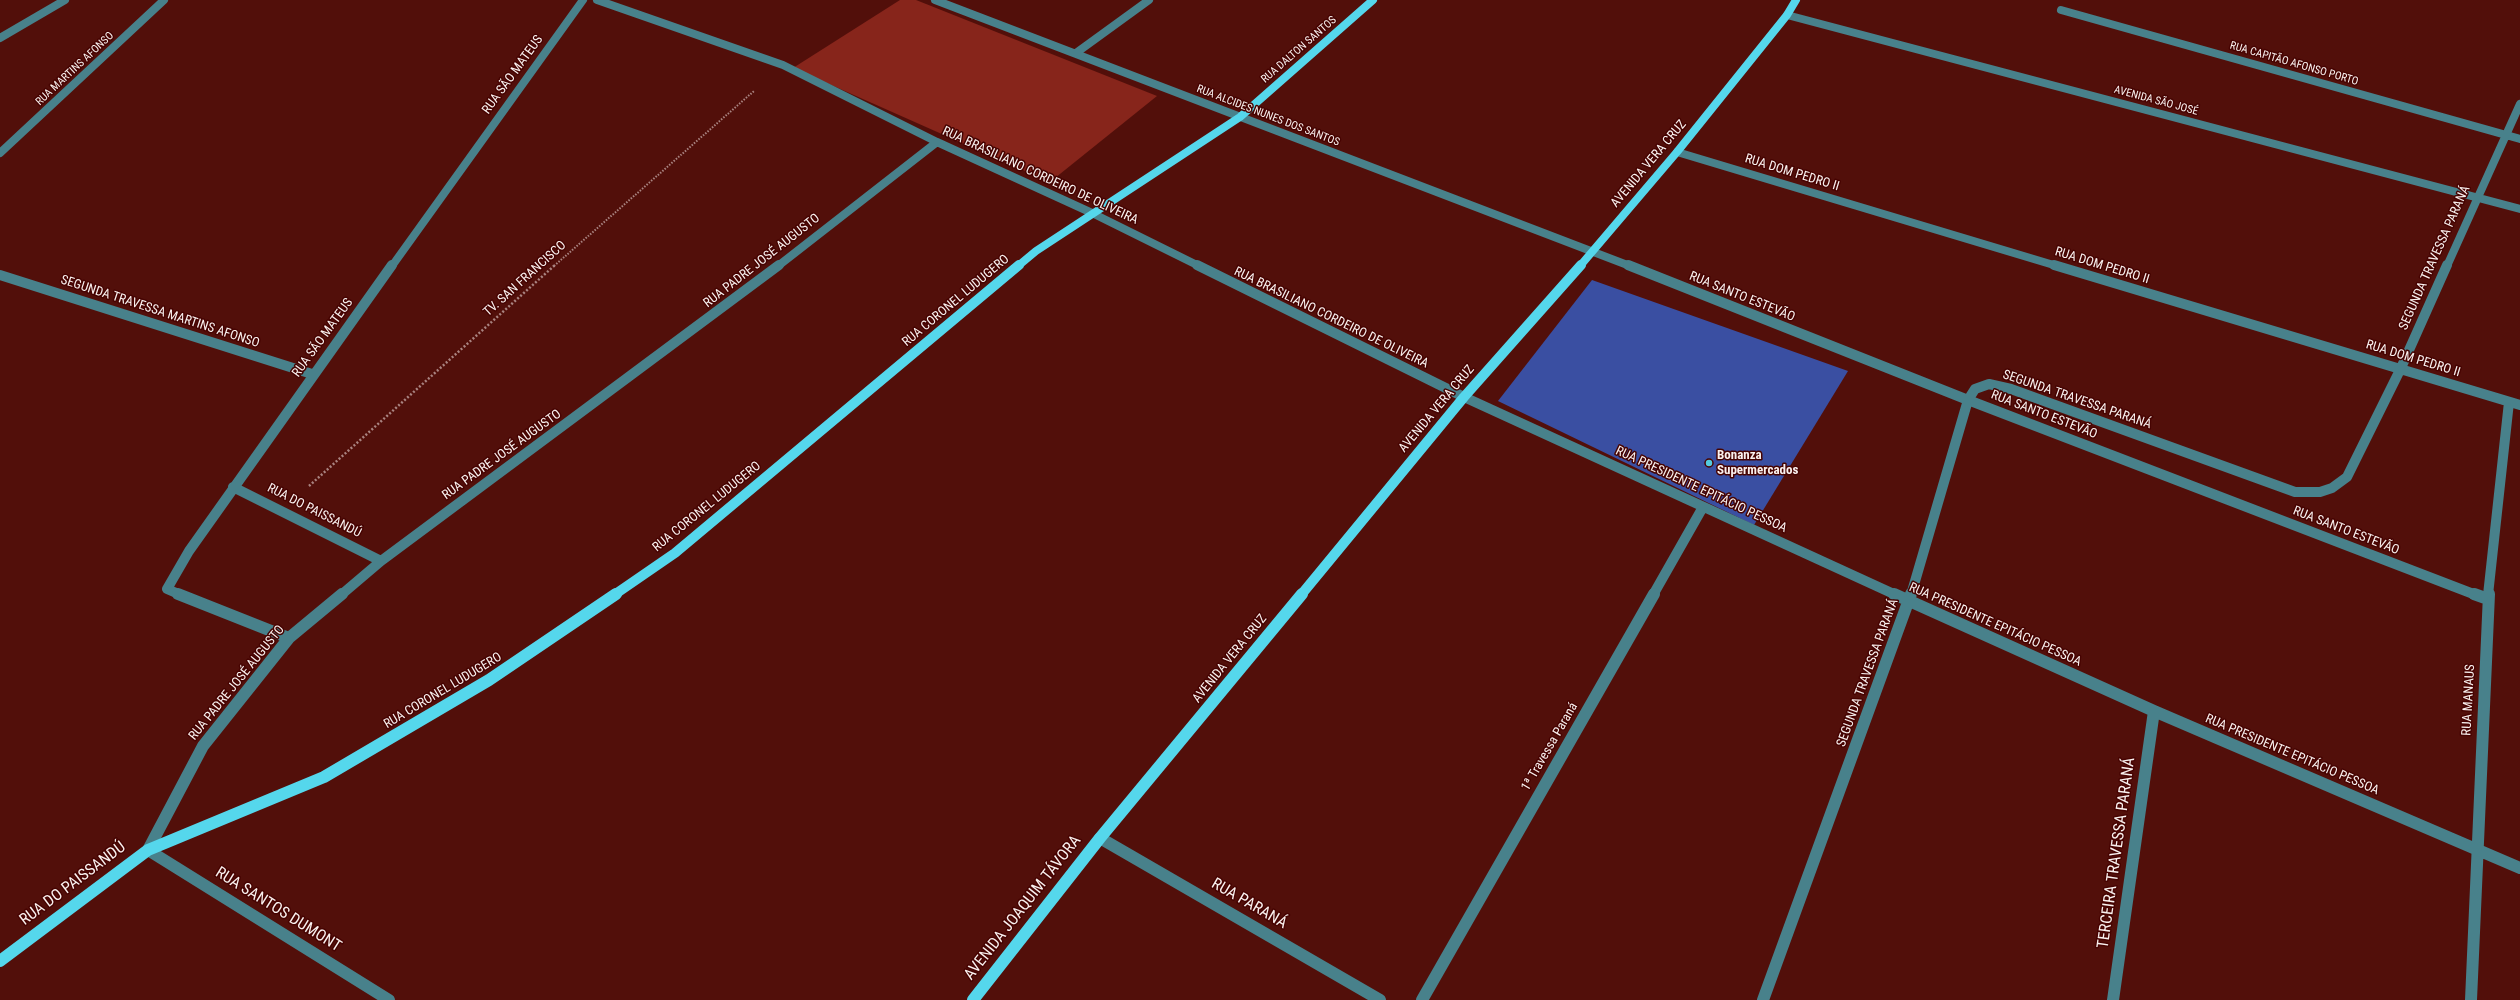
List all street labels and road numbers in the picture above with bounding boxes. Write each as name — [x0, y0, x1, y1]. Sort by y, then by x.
street label: RUA DALTON SANTOS — [1259, 14, 1339, 86]
street label: RUA MARTINS AFONSO — [33, 29, 117, 109]
street label: RUA SÃO MATEUS — [479, 33, 547, 117]
street label: RUA CAPITÃO AFONSO PORTO — [2228, 39, 2360, 89]
street label: RUA ALCIDES NUNES DOS SANTOS — [1195, 83, 1341, 149]
street label: AVENIDA SÃO JOSÉ — [2113, 83, 2199, 119]
street label: AVENIDA VERA CRUZ — [1608, 117, 1690, 211]
street label: RUA BRASILIANO CORDEIRO DE OLIVEIRA — [940, 124, 1140, 228]
street label: RUA DOM PEDRO II — [1743, 151, 1841, 195]
street label: SEGUNDA TRAVESSA PARANÁ — [2396, 183, 2474, 333]
street label: RUA PADRE JOSÉ AUGUSTO — [701, 211, 823, 311]
street label: TV. SAN FRANCISCO — [481, 238, 569, 320]
street label: RUA DOM PEDRO II — [2053, 244, 2151, 288]
street label: RUA CORONEL LUDUGERO — [899, 252, 1013, 350]
street label: RUA BRASILIANO CORDEIRO DE OLIVEIRA — [1231, 264, 1431, 372]
street label: RUA SANTO ESTEVÃO — [1687, 269, 1797, 325]
street label: SEGUNDA TRAVESSA MARTINS AFONSO — [59, 272, 261, 352]
street label: RUA SÃO MATEUS — [289, 296, 357, 380]
street label: RUA DOM PEDRO II — [2364, 337, 2462, 381]
street label: AVENIDA VERA CRUZ — [1396, 362, 1478, 456]
street label: SEGUNDA TRAVESSA PARANÁ — [2001, 367, 2153, 433]
street label: RUA SANTO ESTEVÃO — [1989, 388, 2099, 442]
street label: RUA PADRE JOSÉ AUGUSTO — [439, 407, 565, 503]
street label: RUA PRESIDENTE EPITÁCIO PESSOA — [1613, 443, 1789, 537]
street label: RUA CORONEL LUDUGERO — [650, 459, 764, 555]
street label: RUA DO PAISSANDÚ — [264, 481, 364, 541]
street label: RUA SANTO ESTEVÃO — [2291, 504, 2401, 558]
street label: RUA PRESIDENTE EPITÁCIO PESSOA — [1906, 580, 2084, 670]
street label: SEGUNDA TRAVESSA PARANÁ — [1834, 597, 1902, 749]
street label: AVENIDA VERA CRUZ — [1190, 612, 1270, 706]
street label: RUA PADRE JOSÉ AUGUSTO — [186, 622, 288, 744]
street label: RUA CORONEL LUDUGERO — [381, 650, 505, 732]
street label: RUA MANAUS — [2459, 664, 2479, 736]
street label: 1ª Travessa Paraná — [1518, 700, 1582, 794]
street label: RUA PRESIDENTE EPITÁCIO PESSOA — [2203, 711, 2381, 799]
street label: TERCEIRA TRAVESSA PARANÁ — [2094, 756, 2140, 950]
street label: AVENIDA JOAQUIM TÁVORA — [961, 832, 1085, 984]
street label: RUA DO PAISSANDÚ — [16, 838, 130, 930]
street label: RUA SANTOS DUMONT — [211, 863, 345, 957]
street label: RUA PARANÁ — [1208, 875, 1290, 933]

